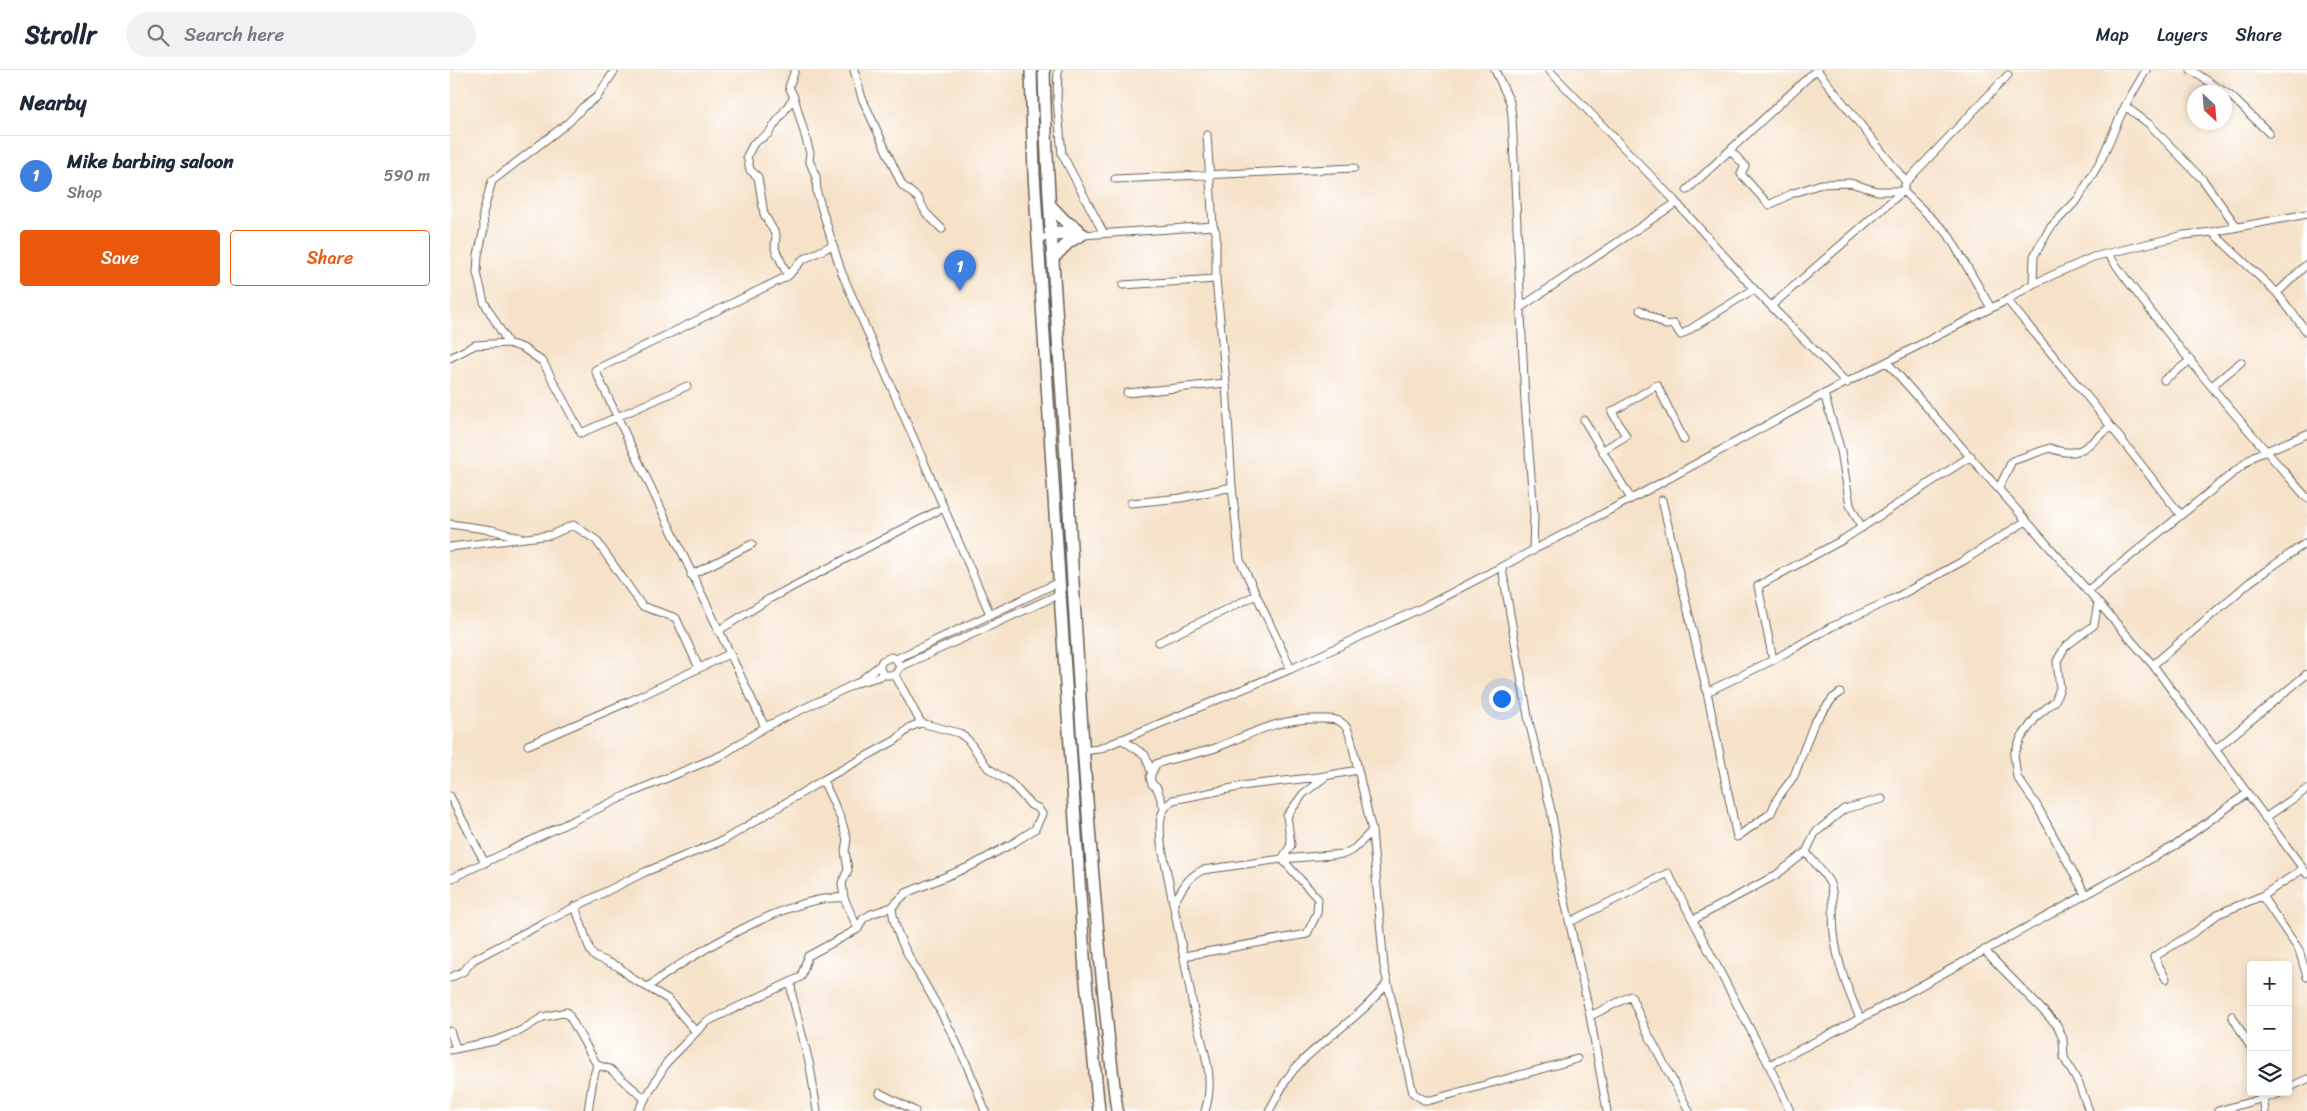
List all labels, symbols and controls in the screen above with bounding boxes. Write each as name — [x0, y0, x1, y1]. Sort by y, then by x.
search box — [126, 12, 476, 57]
text: Strollr — [25, 14, 96, 56]
text: Search here — [184, 18, 284, 51]
text: Map — [2096, 19, 2129, 51]
text: Layers — [2157, 19, 2208, 51]
text: Share — [2236, 19, 2282, 51]
icon: search — [144, 21, 172, 49]
text: Nearby — [20, 84, 86, 122]
north arrow — [2187, 85, 2232, 130]
text: Mike barbing saloon — [67, 145, 234, 178]
text: 1 — [33, 161, 39, 190]
text: 590 m — [384, 161, 430, 190]
text: Shop — [67, 178, 102, 207]
button: Save — [20, 230, 220, 286]
button: Share — [230, 230, 430, 286]
pin: 1 — [944, 250, 976, 291]
your location — [1489, 686, 1515, 712]
map controls — [2247, 961, 2292, 1096]
button: + — [2247, 961, 2292, 1006]
button: − — [2247, 1006, 2292, 1051]
button: layers — [2247, 1051, 2292, 1096]

